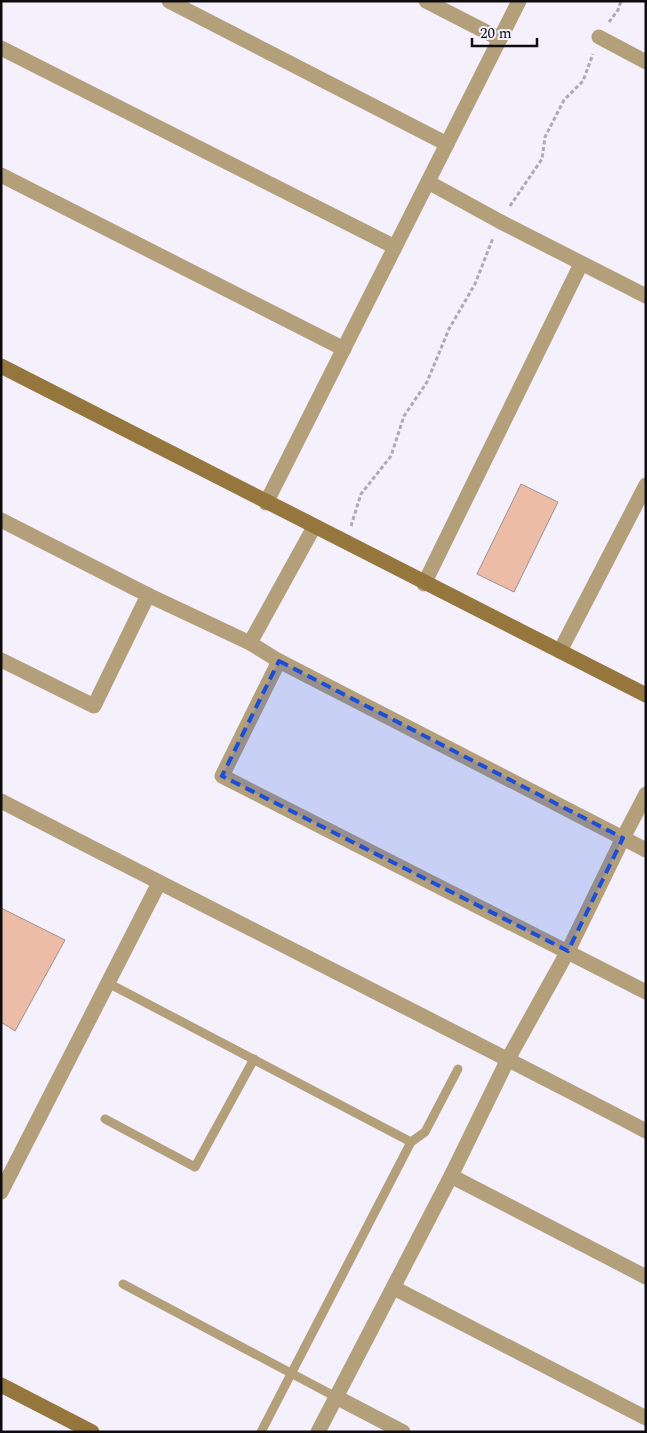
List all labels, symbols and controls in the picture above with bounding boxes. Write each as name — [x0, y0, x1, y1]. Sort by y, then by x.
scale bar — [472, 15, 537, 47]
text: 20 m — [480, 22, 512, 45]

